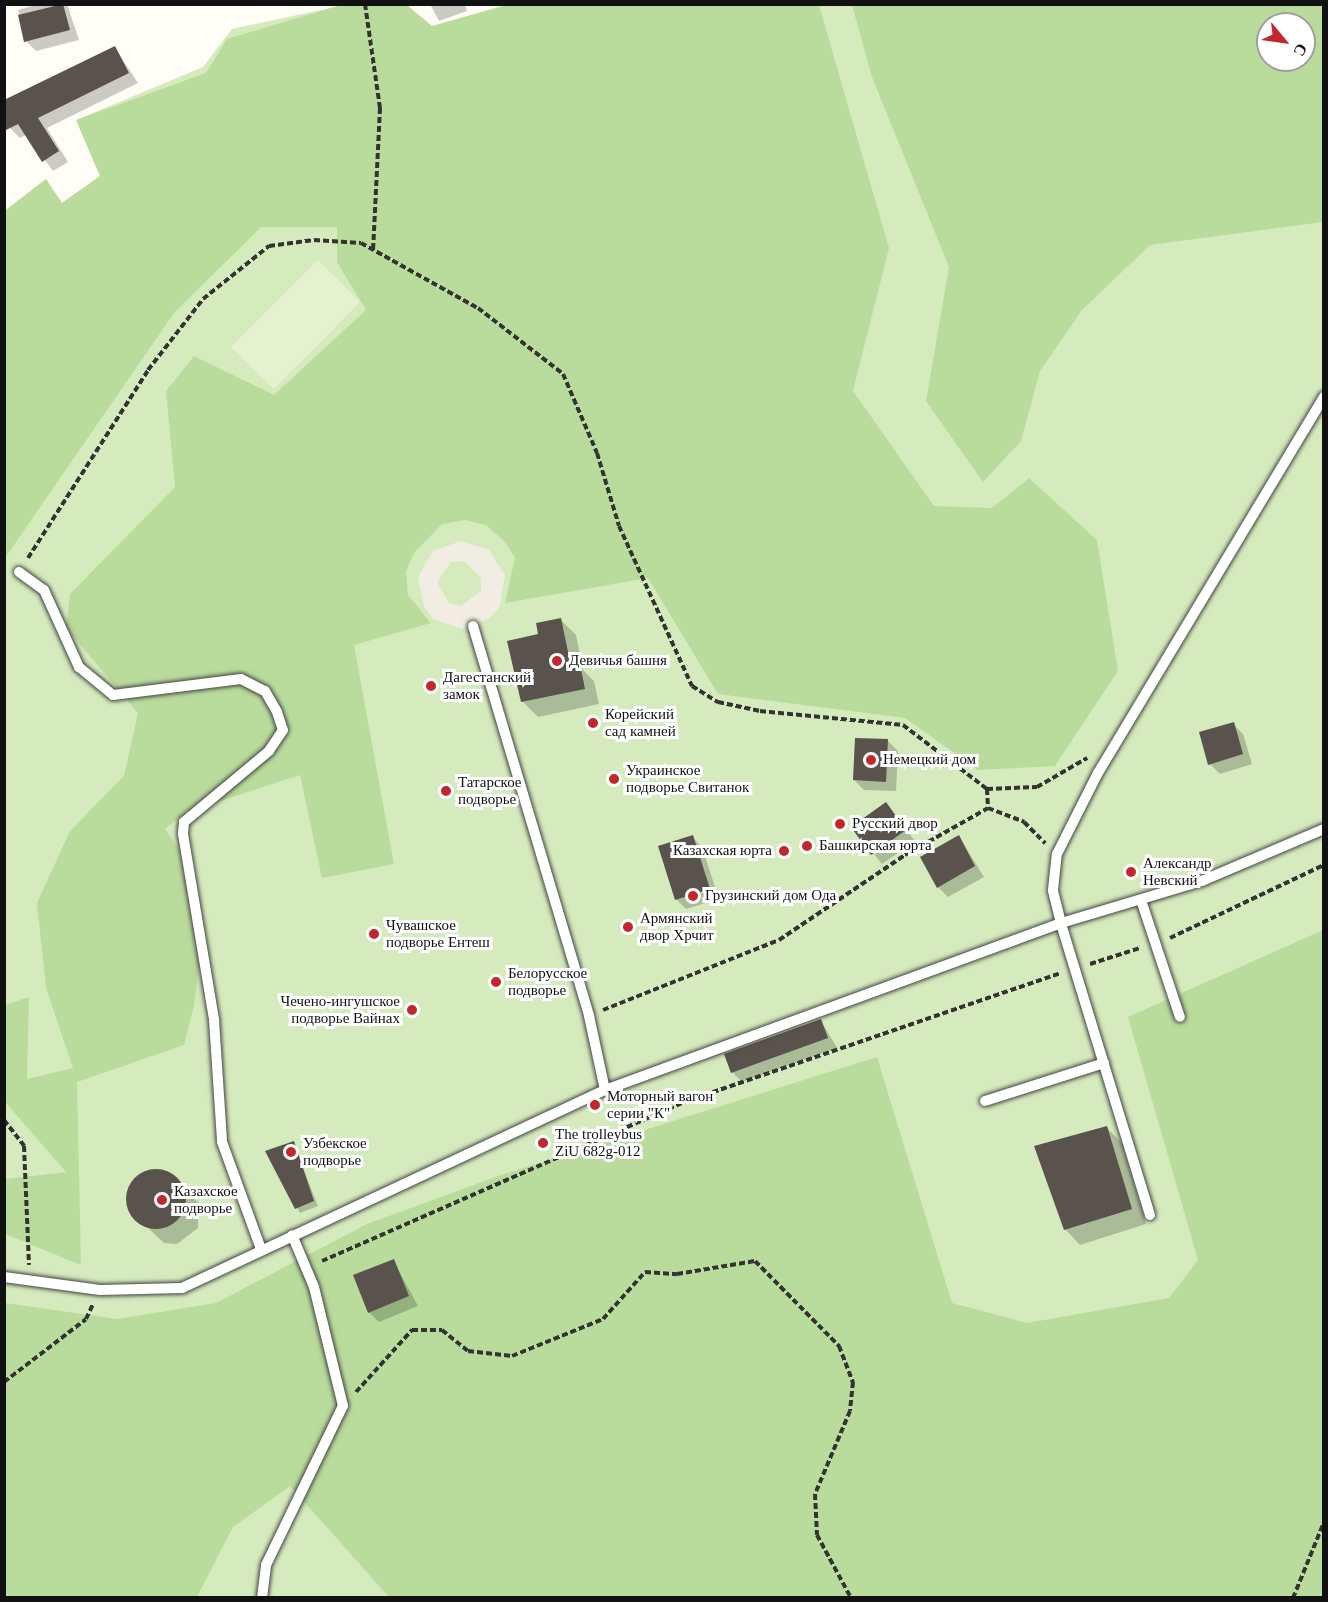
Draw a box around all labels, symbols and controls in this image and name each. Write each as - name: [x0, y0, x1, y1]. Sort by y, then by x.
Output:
- north arrow: [1256, 12, 1316, 72]
- text: С: [1290, 41, 1311, 59]
- place label: Девичья башня: [569, 652, 667, 670]
- marker: Девичья башня: [550, 654, 564, 668]
- place label: Дагестанский замок: [443, 668, 531, 703]
- marker: Дагестанский замок: [424, 679, 438, 693]
- place label: Корейский сад камней: [605, 705, 676, 740]
- marker: Корейский сад камней: [586, 716, 600, 730]
- place label: Немецкий дом: [883, 751, 976, 769]
- marker: Немецкий дом: [864, 753, 878, 767]
- place label: Украинское подворье Свитанок: [626, 761, 749, 796]
- marker: Украинское подворье Свитанок: [607, 772, 621, 786]
- place label: Татарское подворье: [458, 773, 521, 808]
- marker: Татарское подворье: [439, 784, 453, 798]
- place label: Русский двор: [852, 815, 938, 833]
- marker: Русский двор: [833, 817, 847, 831]
- place label: Башкирская юрта: [819, 837, 932, 855]
- marker: Башкирская юрта: [800, 839, 814, 853]
- place label: Казахская юрта: [673, 842, 772, 860]
- marker: Казахская юрта: [777, 844, 791, 858]
- place label: Александр Невский: [1143, 854, 1212, 889]
- marker: Александр Невский: [1124, 865, 1138, 879]
- place label: Грузинский дом Ода: [705, 887, 836, 905]
- marker: Грузинский дом Ода: [686, 889, 700, 903]
- place label: Армянский двор Хрчит: [640, 909, 713, 944]
- place label: Чувашское подворье Ентеш: [386, 916, 490, 951]
- marker: Армянский двор Хрчит: [621, 920, 635, 934]
- marker: Чувашское подворье Ентеш: [367, 927, 381, 941]
- place label: Белорусское подворье: [508, 964, 587, 999]
- marker: Белорусское подворье: [489, 975, 503, 989]
- place label: Чечено-ингушское подворье Вайнах: [280, 992, 400, 1027]
- marker: Чечено-ингушское подворье Вайнах: [405, 1003, 419, 1017]
- place label: Моторный вагон серии "К": [607, 1087, 713, 1122]
- marker: Моторный вагон серии "К": [588, 1098, 602, 1112]
- place label: The trolleybus ZiU 682g-012: [555, 1125, 642, 1160]
- place label: Узбекское подворье: [303, 1134, 367, 1169]
- marker: The trolleybus ZiU 682g-012: [536, 1136, 550, 1150]
- marker: Узбекское подворье: [284, 1145, 298, 1159]
- place label: Казахское подворье: [174, 1182, 238, 1217]
- marker: Казахское подворье: [155, 1193, 169, 1207]

